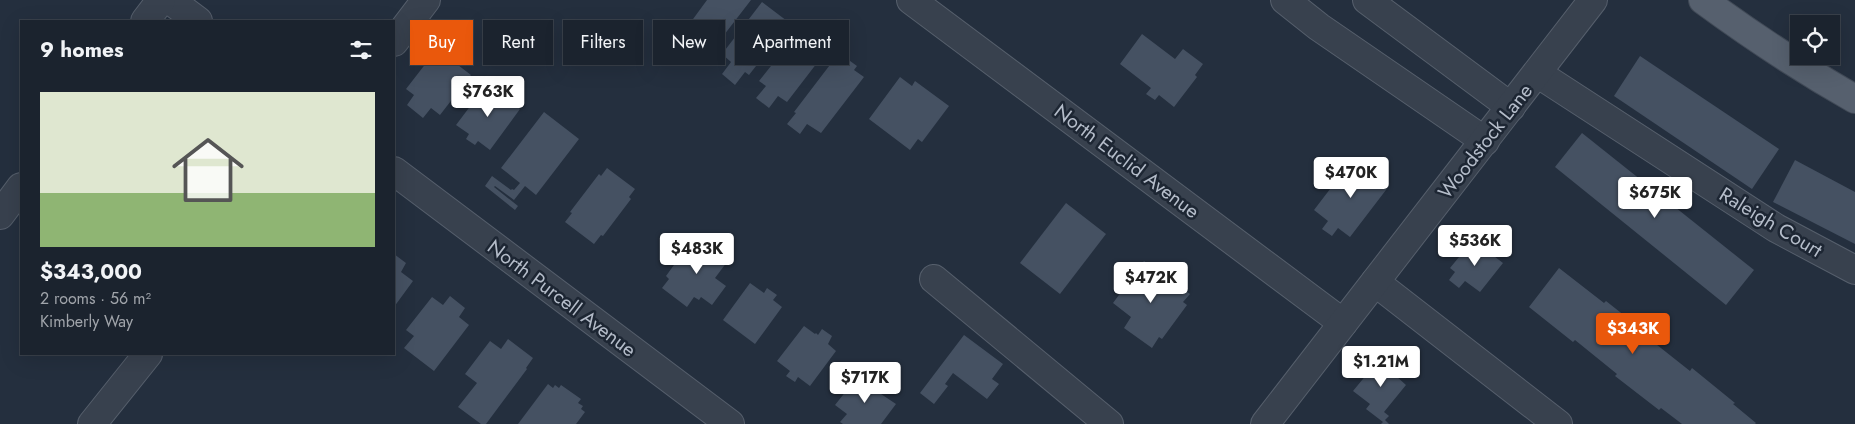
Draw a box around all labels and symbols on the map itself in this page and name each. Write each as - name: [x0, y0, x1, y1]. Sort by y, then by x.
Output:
- pin: $763K: [453, 76, 523, 118]
- street label: Woodstock Lane: [1431, 78, 1540, 205]
- street label: North Euclid Avenue: [1048, 97, 1205, 226]
- pin: $470K: [1316, 156, 1386, 199]
- pin: $675K: [1620, 176, 1690, 219]
- street label: Raleigh Court: [1714, 180, 1828, 265]
- pin: $536K: [1440, 224, 1510, 267]
- pin: $483K: [662, 232, 732, 275]
- street label: North Purcell Avenue: [481, 233, 642, 364]
- pin: $472K: [1116, 262, 1186, 304]
- pin: $343K: [1598, 312, 1668, 355]
- pin: $1.21M: [1340, 346, 1422, 388]
- pin: $717K: [830, 362, 900, 404]

